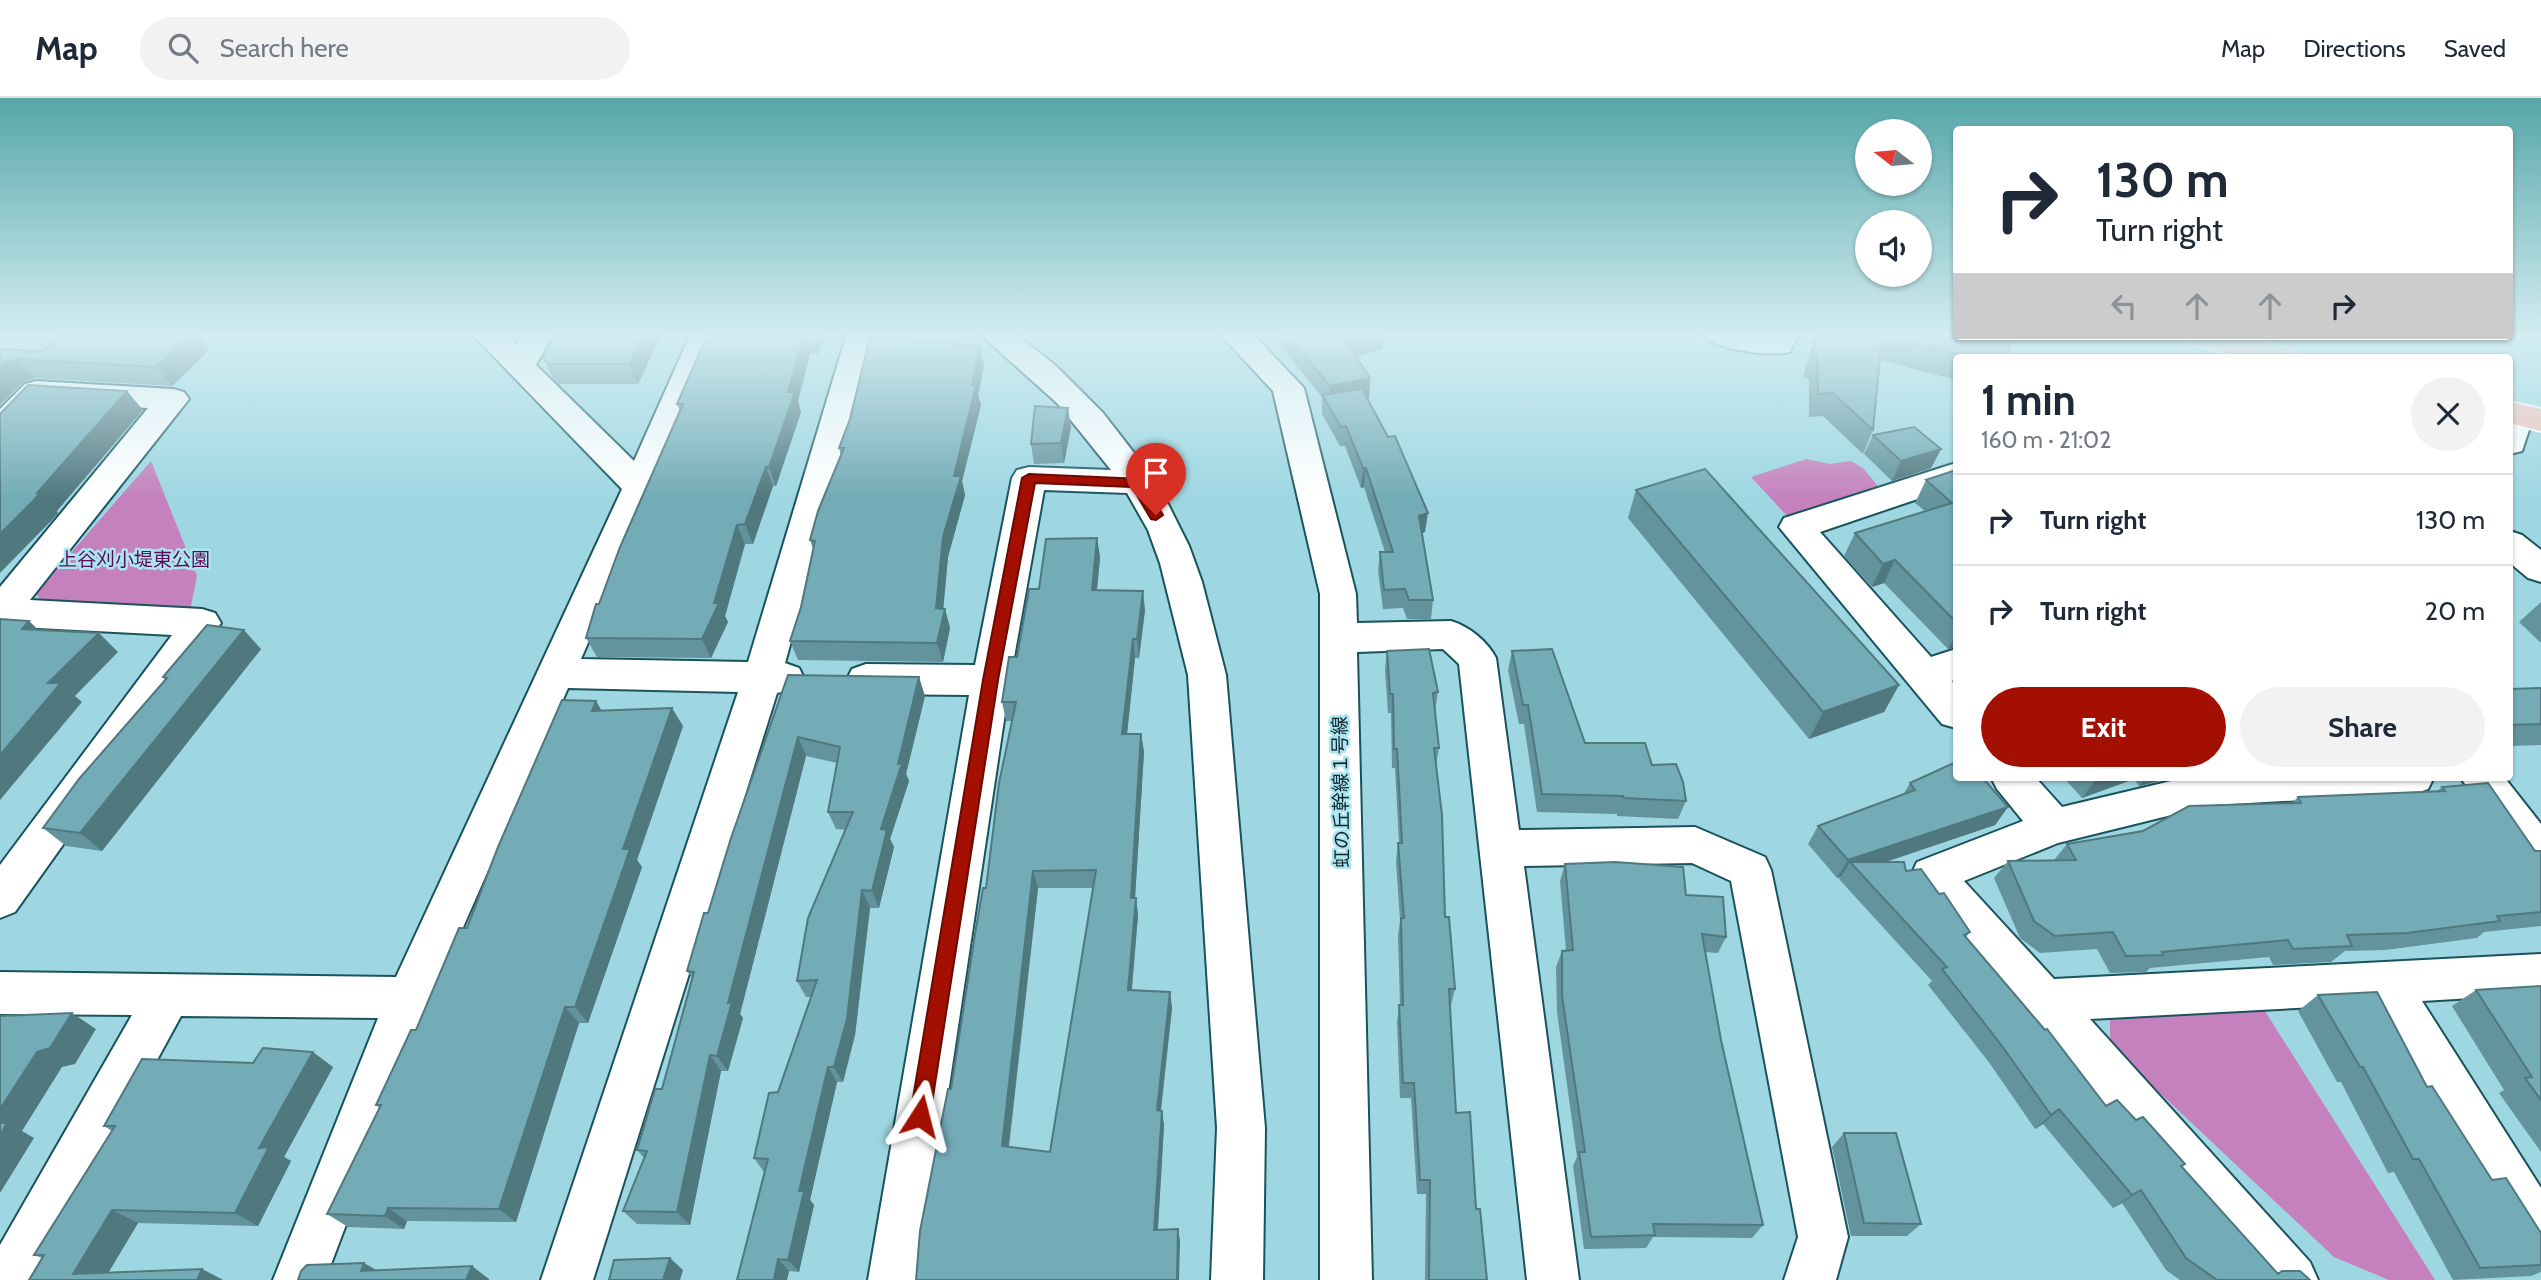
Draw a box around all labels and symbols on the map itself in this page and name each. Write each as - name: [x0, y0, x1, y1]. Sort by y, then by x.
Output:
- north arrow: [1855, 119, 1932, 196]
- pin: [1126, 443, 1186, 515]
- park label: 上谷刈小堤東公園: [58, 548, 210, 571]
- street label: 虹の丘幹線１号線: [1328, 716, 1354, 868]
- position arrow: [883, 1079, 957, 1153]

